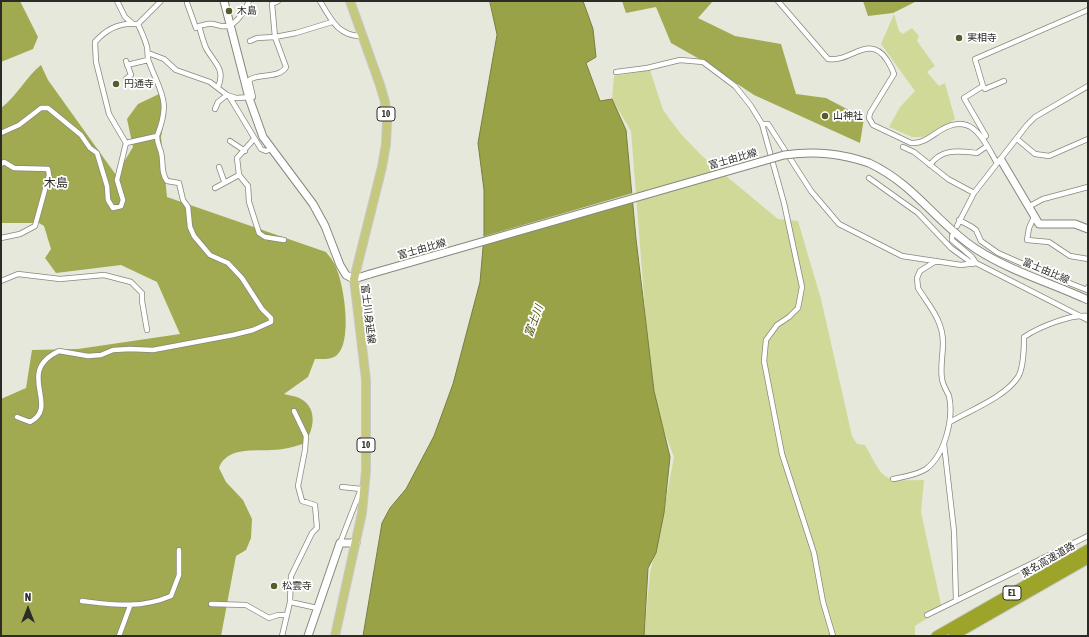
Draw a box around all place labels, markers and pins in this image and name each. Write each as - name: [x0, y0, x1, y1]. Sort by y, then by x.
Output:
- place label: 木島: [237, 5, 257, 17]
- marker: 木島: [224, 6, 234, 16]
- place label: 実相寺: [967, 32, 997, 44]
- marker: 実相寺: [954, 33, 964, 43]
- place label: 円通寺: [124, 78, 154, 90]
- marker: 円通寺: [111, 79, 121, 89]
- place label: 山神社: [833, 110, 863, 122]
- marker: 山神社: [820, 111, 830, 121]
- place label: 松雲寺: [282, 580, 312, 592]
- marker: 松雲寺: [269, 581, 279, 591]

